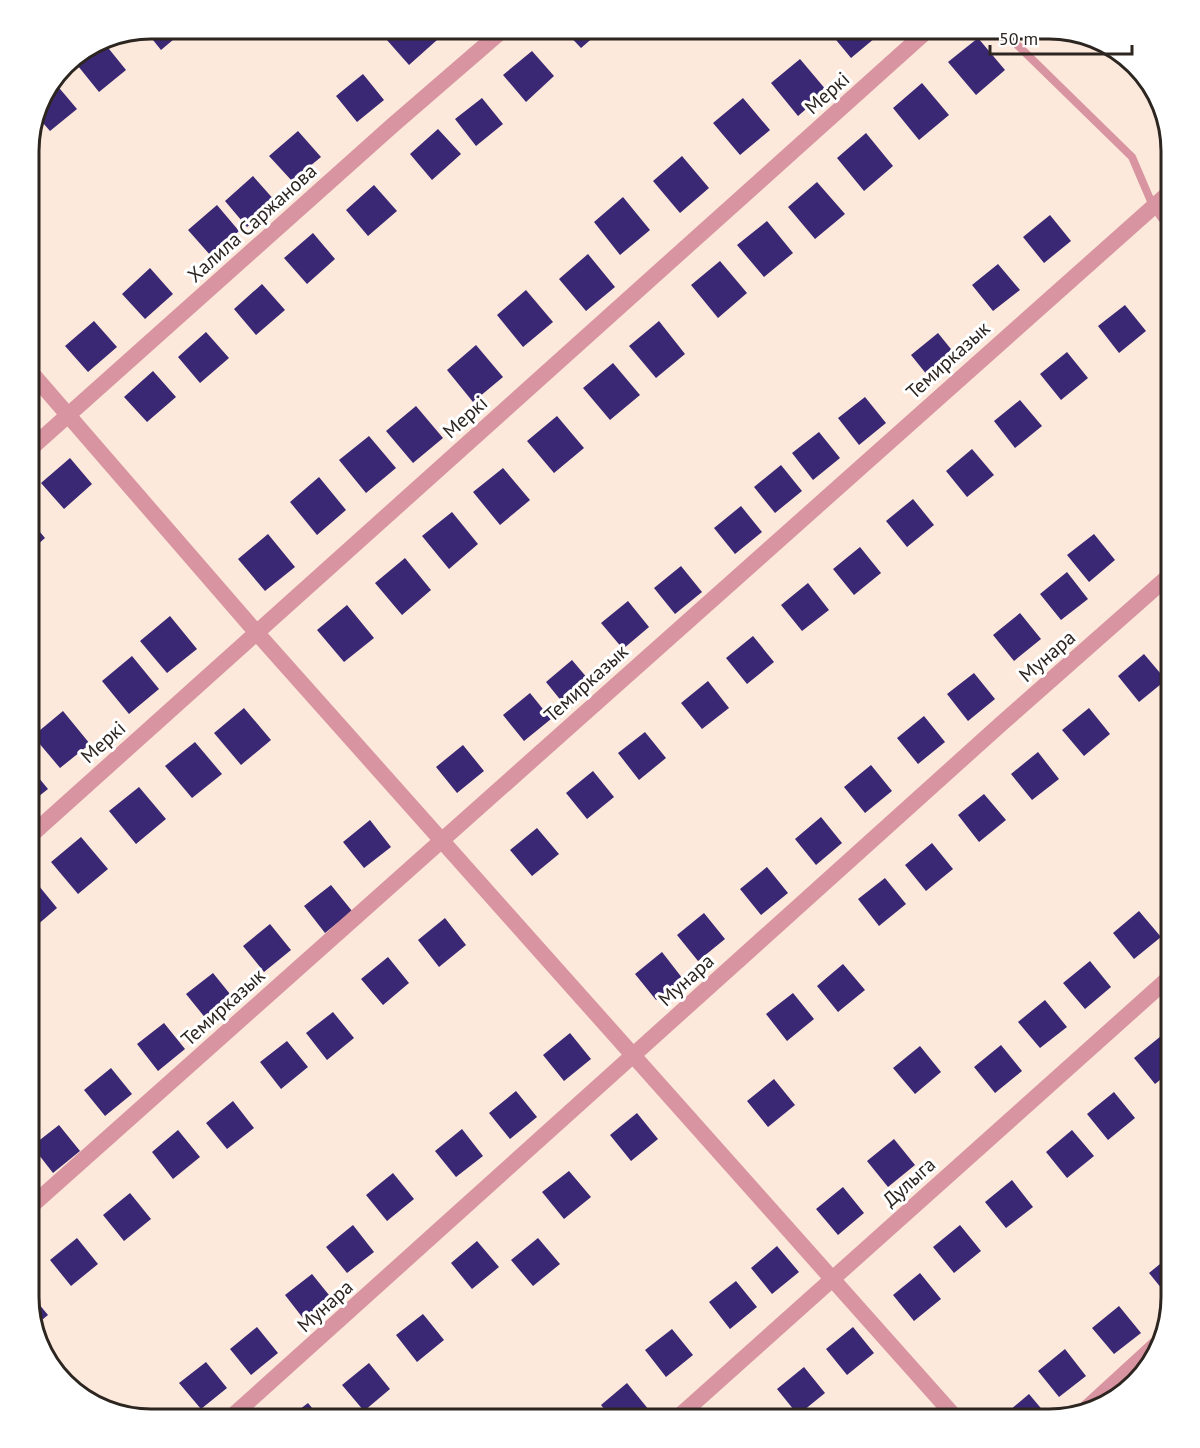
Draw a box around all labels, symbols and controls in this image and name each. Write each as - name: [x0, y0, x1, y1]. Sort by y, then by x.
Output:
- scale bar: [990, 18, 1132, 56]
- text: 50 m: [999, 27, 1038, 50]
- street label: Меркі: [799, 66, 855, 120]
- street label: Халила Саржанова: [182, 158, 322, 288]
- street label: Темирказык: [901, 315, 996, 405]
- street label: Меркі: [437, 390, 493, 444]
- street label: Мунара: [1013, 624, 1081, 688]
- street label: Темирказык: [539, 638, 634, 728]
- street label: Меркі: [75, 715, 131, 769]
- street label: Мунара: [653, 948, 719, 1012]
- street label: Темирказык: [176, 962, 271, 1052]
- street label: Дулыга: [877, 1151, 941, 1213]
- street label: Мунара: [292, 1274, 358, 1338]

